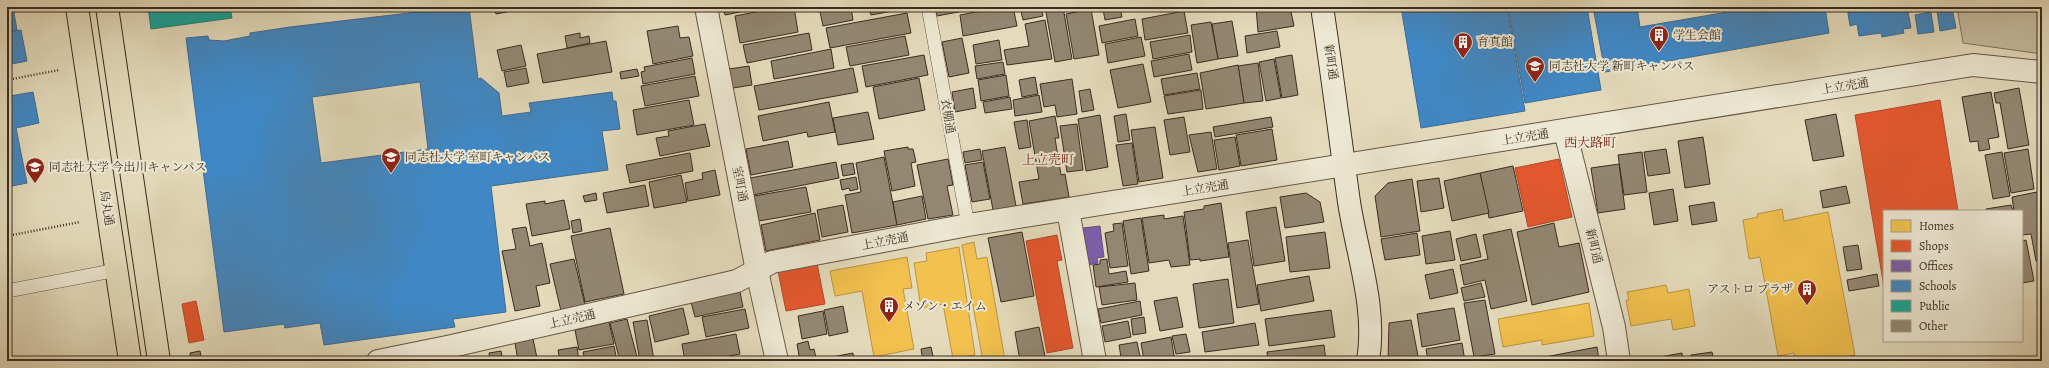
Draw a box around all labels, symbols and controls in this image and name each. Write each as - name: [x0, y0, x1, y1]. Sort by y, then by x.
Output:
- building icon: 学生会館: [1648, 24, 1670, 52]
- place label: 学生会館: [1673, 27, 1721, 43]
- building icon: 育真館: [1452, 31, 1474, 59]
- place label: 育真館: [1477, 34, 1513, 50]
- street label: 新町通: [1320, 43, 1342, 81]
- school or university icon: 同志社大学 新町キャンパス: [1524, 55, 1546, 83]
- place label: 同志社大学 新町キャンパス: [1549, 58, 1695, 74]
- street label: 上立売通: [1820, 74, 1870, 98]
- street label: 衣棚通: [937, 97, 959, 135]
- street label: 上立売通: [1500, 125, 1550, 149]
- district label: 西大路町: [1564, 134, 1616, 151]
- school or university icon: 同志社大学 室町キャンパス: [380, 146, 402, 174]
- place label: 同志社大学 室町キャンパス: [405, 149, 551, 165]
- district label: 上立売町: [1022, 151, 1074, 168]
- school or university icon: 同志社大学 今出川キャンパス: [24, 156, 46, 184]
- place label: 同志社大学 今出川キャンパス: [49, 159, 207, 175]
- street label: 室町通: [729, 165, 751, 203]
- street label: 上立売通: [1180, 176, 1230, 200]
- street label: 烏丸通: [96, 189, 118, 227]
- legend: [1883, 210, 2023, 342]
- text: Homes: [1919, 218, 1954, 234]
- street label: 新町通: [1582, 227, 1606, 265]
- street label: 上立売通: [860, 229, 910, 253]
- text: Shops: [1919, 238, 1949, 254]
- text: Offices: [1919, 258, 1953, 274]
- building icon: アストロ プラザ: [1796, 278, 1818, 306]
- text: Schools: [1919, 278, 1956, 294]
- place label: アストロ プラザ: [1707, 281, 1793, 297]
- building icon: メゾン・エイム: [878, 295, 900, 323]
- place label: メゾン・エイム: [903, 298, 987, 314]
- text: Public: [1919, 298, 1950, 314]
- street label: 上立売通: [547, 306, 597, 332]
- text: Other: [1919, 318, 1948, 334]

